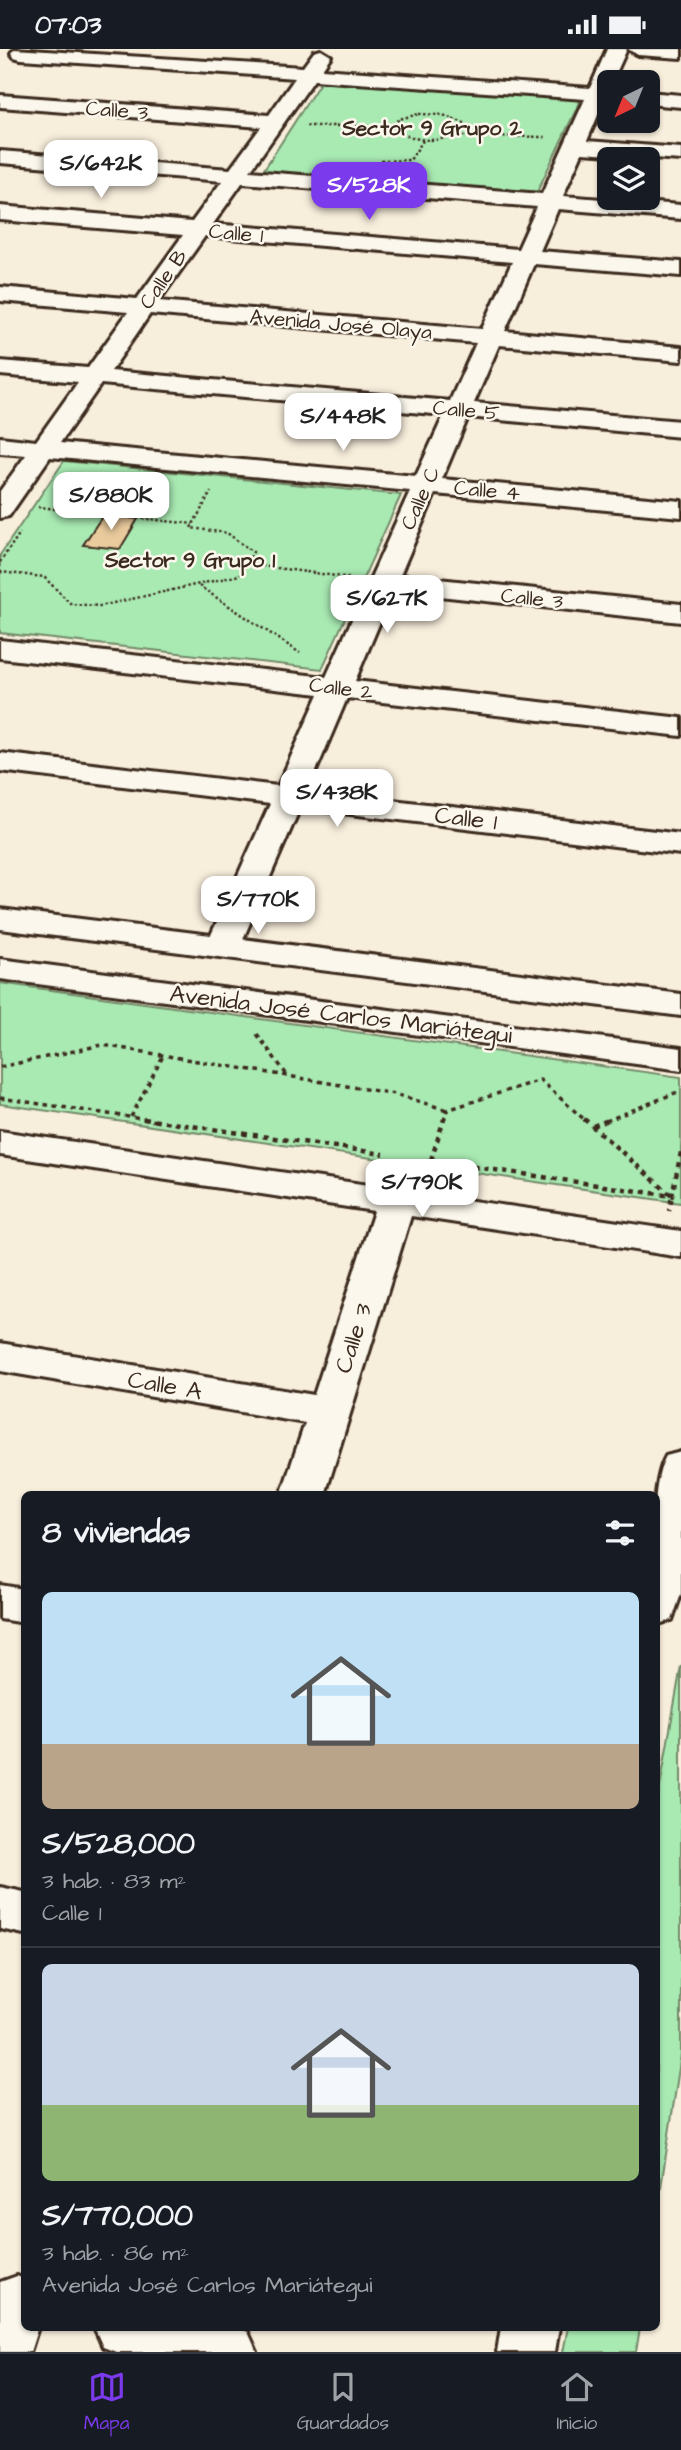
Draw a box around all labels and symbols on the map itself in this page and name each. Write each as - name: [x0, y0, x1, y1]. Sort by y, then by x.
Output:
- north arrow: [597, 70, 660, 133]
- street label: Calle 3: [85, 94, 150, 127]
- district label: Sector 9 Grupo 2: [341, 114, 523, 144]
- pin: S/642K: [44, 141, 158, 200]
- pin: S/528K: [312, 163, 426, 222]
- street label: Calle 1: [207, 217, 265, 250]
- street label: Calle B: [132, 244, 194, 315]
- street label: Avenida José Olaya: [248, 302, 434, 349]
- pin: S/448K: [286, 393, 400, 453]
- street label: Calle 5: [431, 393, 501, 428]
- street label: Calle C: [394, 462, 447, 535]
- pin: S/880K: [54, 473, 168, 532]
- street label: Calle 4: [453, 473, 521, 508]
- district label: Sector 9 Grupo 1: [104, 546, 275, 576]
- pin: S/627K: [330, 575, 444, 635]
- street label: Calle 3: [499, 581, 565, 616]
- street label: Calle 2: [307, 670, 374, 707]
- pin: S/438K: [280, 769, 394, 829]
- street label: Calle 1: [433, 798, 499, 840]
- pin: S/770K: [201, 877, 315, 936]
- street label: Avenida José Carlos Mariátegui: [168, 977, 514, 1054]
- pin: S/790K: [365, 1159, 479, 1219]
- street label: Calle 3: [327, 1299, 381, 1378]
- street label: Calle A: [125, 1363, 205, 1409]

